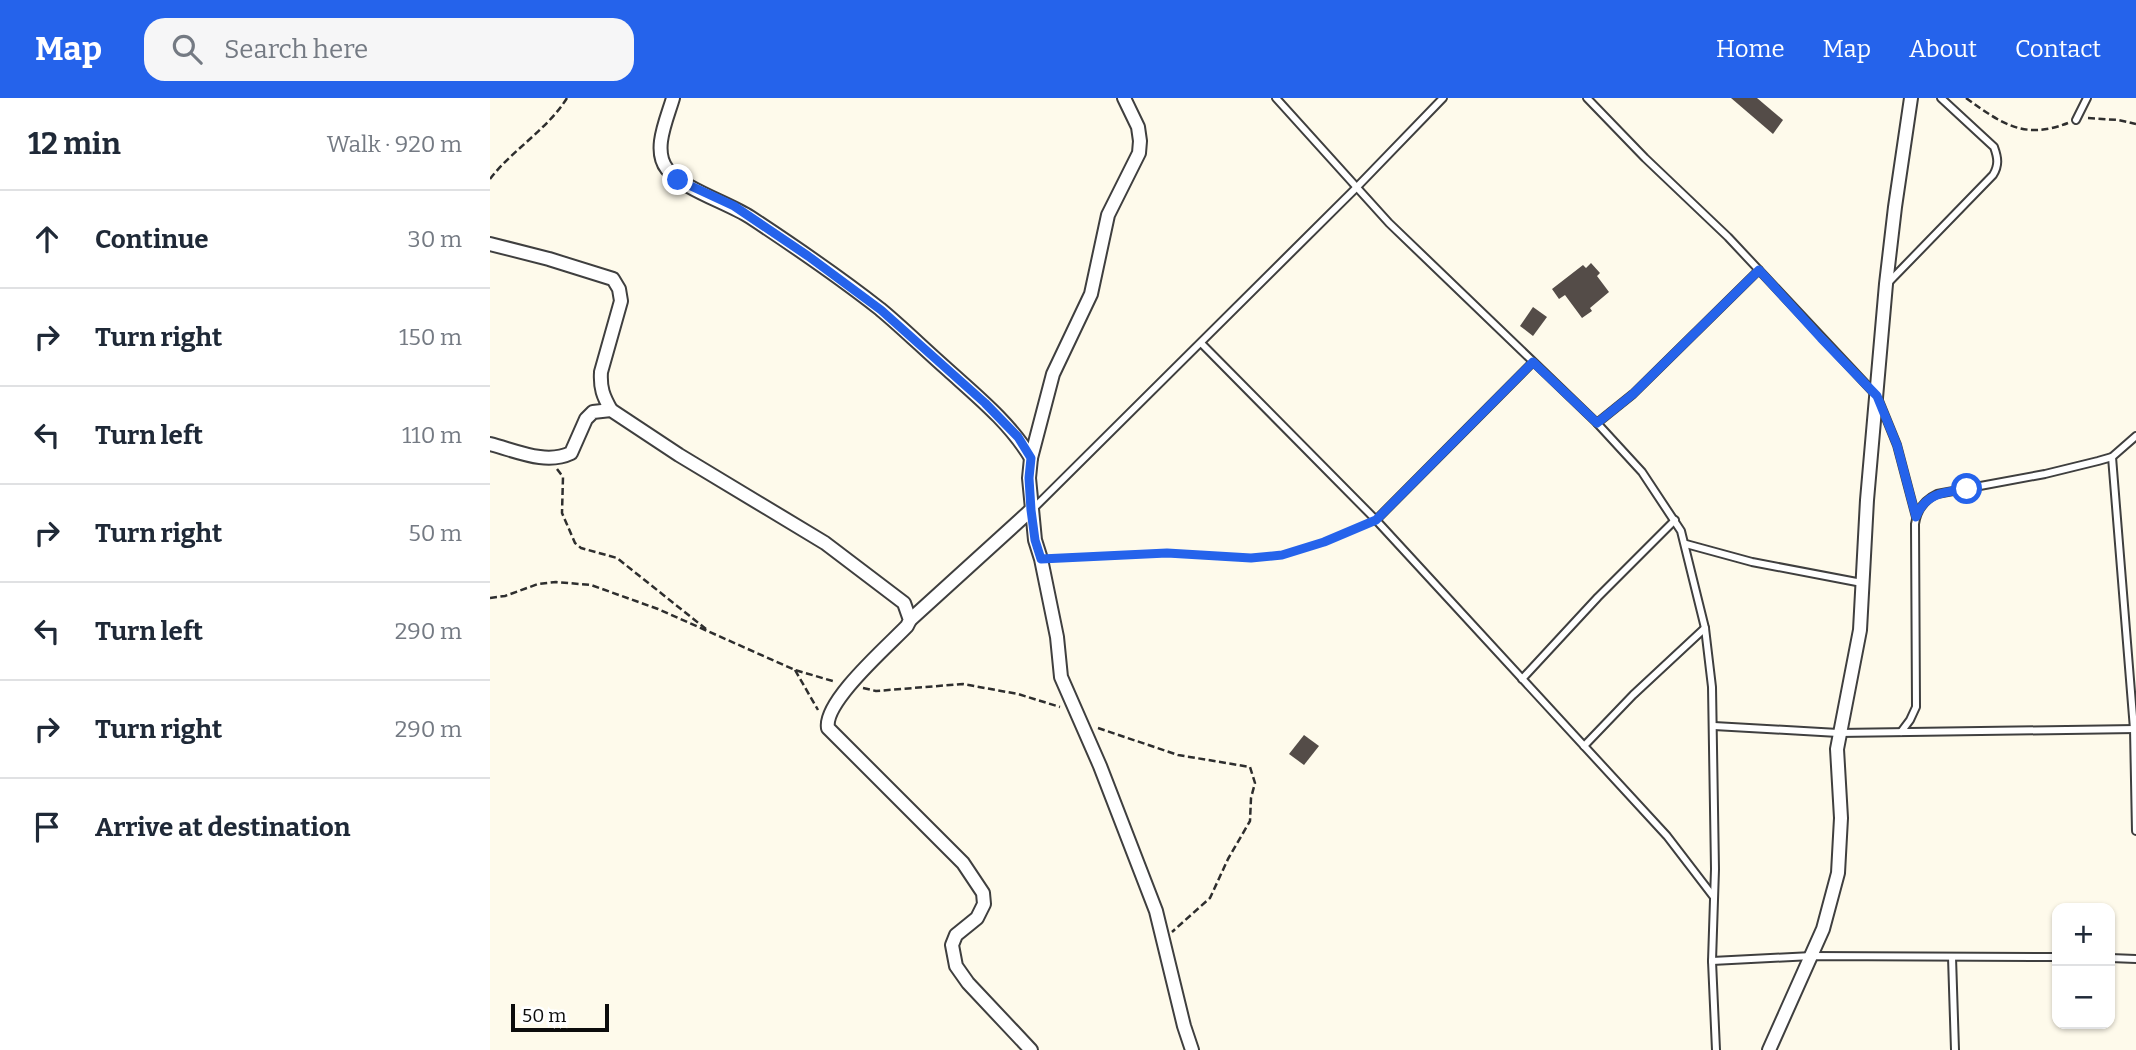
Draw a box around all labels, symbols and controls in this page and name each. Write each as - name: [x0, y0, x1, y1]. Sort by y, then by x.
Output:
- search box: [144, 18, 634, 81]
- text: Map: [35, 29, 102, 69]
- icon: search: [168, 30, 206, 68]
- text: Search here: [224, 34, 368, 65]
- text: Home: [1716, 35, 1785, 63]
- text: Map: [1823, 35, 1871, 63]
- text: About: [1909, 35, 1977, 63]
- text: Contact: [2015, 35, 2101, 63]
- text: 12 min: [28, 126, 121, 162]
- text: Walk · 920 m: [327, 130, 462, 158]
- route end: [662, 164, 693, 195]
- icon: ahead: [28, 220, 66, 258]
- text: Continue: [95, 224, 209, 255]
- text: 30 m: [408, 225, 462, 253]
- icon: right: [28, 318, 66, 356]
- text: Turn right: [95, 322, 222, 353]
- text: 150 m: [399, 323, 462, 351]
- icon: left: [28, 416, 66, 454]
- text: Turn left: [95, 420, 203, 451]
- text: 110 m: [402, 421, 462, 449]
- route start: [1951, 473, 1982, 504]
- icon: right: [28, 514, 66, 552]
- text: Turn right: [95, 518, 222, 549]
- text: 50 m: [408, 519, 462, 547]
- icon: left: [28, 612, 66, 650]
- text: Turn left: [95, 616, 203, 647]
- text: 290 m: [395, 617, 462, 645]
- icon: right: [28, 710, 66, 748]
- text: Turn right: [95, 714, 222, 745]
- text: 290 m: [395, 715, 462, 743]
- icon: arrive: [28, 808, 66, 846]
- text: Arrive at destination: [95, 812, 350, 843]
- map controls: [2052, 903, 2115, 1029]
- button: +: [2052, 903, 2115, 966]
- button: −: [2052, 966, 2115, 1029]
- scale bar: [511, 1001, 609, 1033]
- text: 50 m: [522, 1004, 566, 1027]

